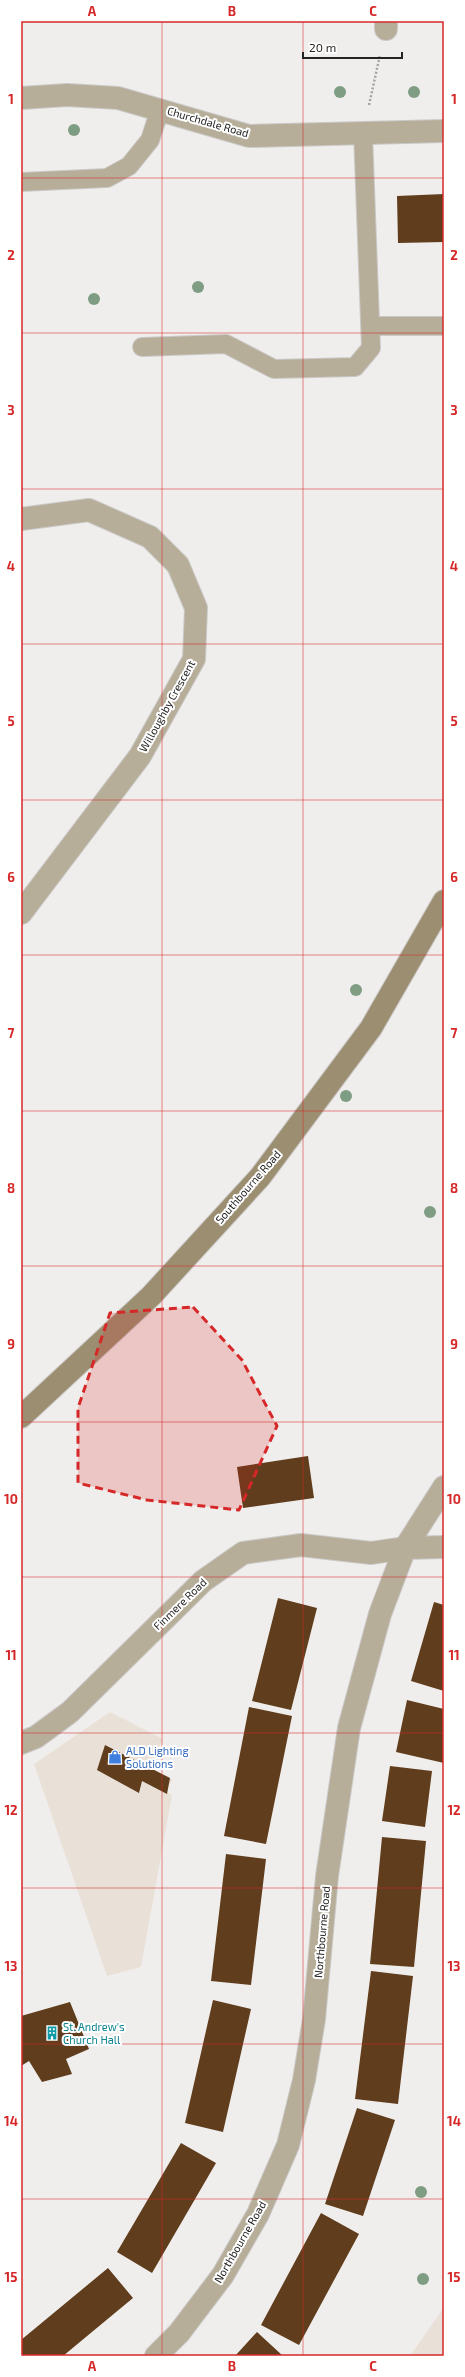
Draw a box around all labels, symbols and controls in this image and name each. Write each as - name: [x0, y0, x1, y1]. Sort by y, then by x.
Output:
- text: A: [88, 3, 97, 19]
- text: B: [228, 3, 236, 19]
- text: C: [369, 3, 377, 19]
- scale bar: [303, 34, 402, 60]
- text: 20 m: [309, 40, 336, 54]
- text: 1: [8, 91, 14, 107]
- text: 1: [451, 91, 457, 107]
- street label: Churchdale Road: [166, 104, 250, 139]
- text: 2: [7, 247, 15, 263]
- text: 2: [450, 247, 458, 263]
- text: 3: [7, 402, 15, 418]
- text: 3: [450, 402, 458, 418]
- text: 4: [7, 558, 15, 574]
- text: 4: [450, 558, 458, 574]
- street label: Willoughby Crescent: [136, 658, 197, 754]
- text: 5: [7, 713, 15, 729]
- text: 5: [450, 713, 458, 729]
- text: 6: [7, 869, 15, 885]
- text: 6: [450, 869, 458, 885]
- text: 7: [8, 1025, 15, 1041]
- text: 7: [451, 1025, 458, 1041]
- street label: Southbourne Road: [212, 1147, 283, 1226]
- text: 8: [7, 1180, 15, 1196]
- text: 8: [450, 1180, 458, 1196]
- text: 9: [7, 1336, 15, 1352]
- text: 9: [450, 1336, 458, 1352]
- text: 10: [4, 1491, 18, 1507]
- text: 10: [447, 1491, 461, 1507]
- street label: Finmere Road: [150, 1575, 209, 1632]
- text: 11: [5, 1647, 17, 1663]
- text: 11: [448, 1647, 460, 1663]
- place label: ALD Lighting Solutions: [126, 1744, 189, 1770]
- shop icon: ALD Lighting Solutions: [107, 1749, 123, 1765]
- text: 12: [4, 1802, 18, 1818]
- text: 12: [447, 1802, 461, 1818]
- street label: Northbourne Road: [311, 1885, 332, 1978]
- text: 13: [5, 1958, 18, 1974]
- text: 13: [448, 1958, 461, 1974]
- place label: St. Andrew's Church Hall: [63, 2020, 125, 2046]
- building icon: St. Andrew's Church Hall: [44, 2025, 60, 2041]
- text: 14: [4, 2113, 18, 2129]
- text: 14: [447, 2113, 461, 2129]
- street label: Northbourne Road: [211, 2199, 268, 2285]
- text: 15: [5, 2269, 17, 2285]
- text: 15: [448, 2269, 460, 2285]
- text: A: [88, 2358, 97, 2374]
- text: B: [228, 2358, 236, 2374]
- text: C: [369, 2358, 377, 2374]

